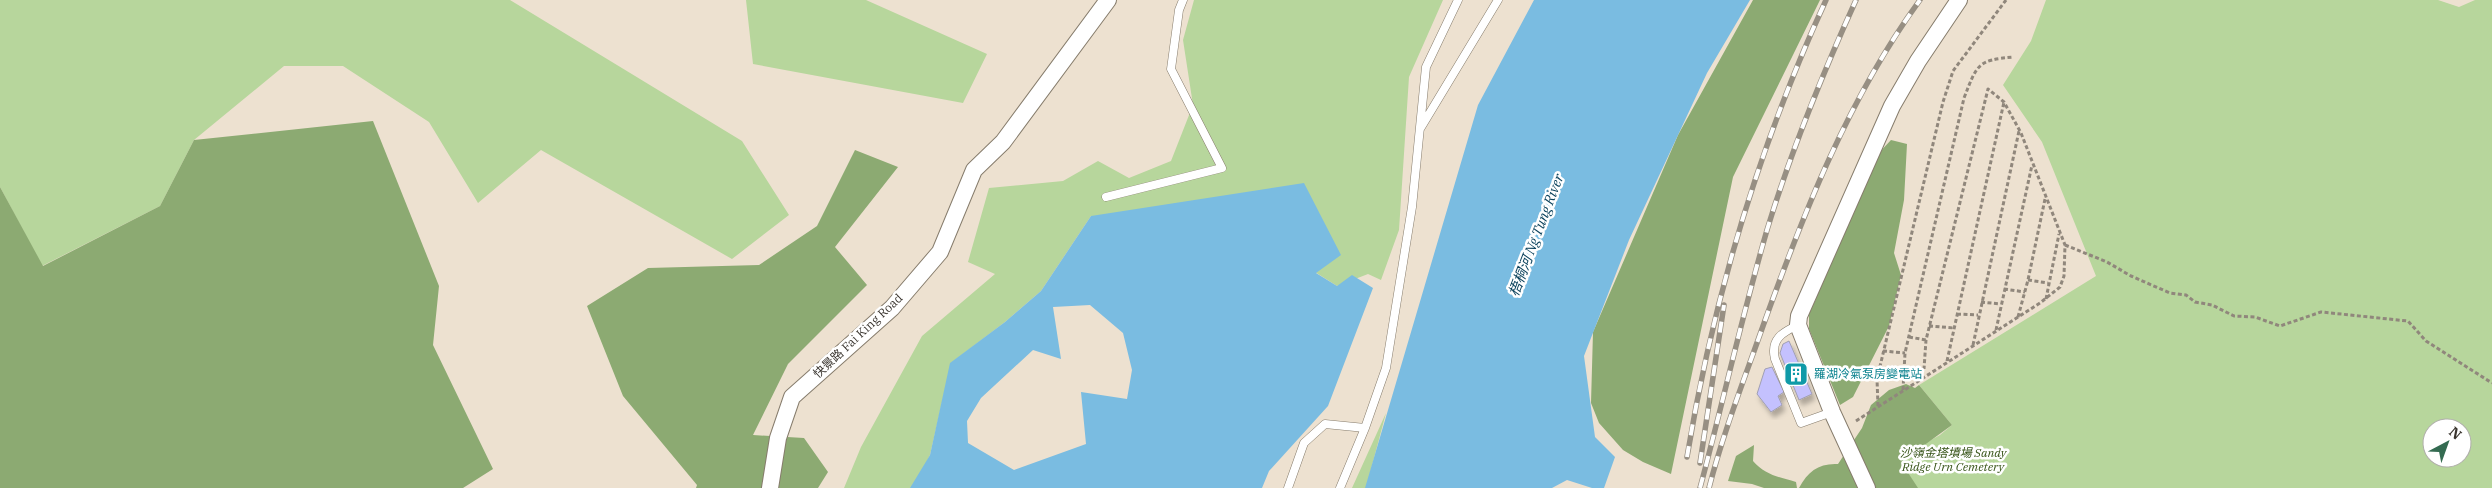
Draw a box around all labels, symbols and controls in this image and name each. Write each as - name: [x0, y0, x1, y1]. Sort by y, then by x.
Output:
- water label: 梧桐河 Ng Tung River: [1504, 170, 1568, 299]
- street label: 快景路 Fai King Road: [810, 290, 905, 381]
- building icon: 羅湖冷氣泵房變電站: [1783, 361, 1809, 387]
- place label: 羅湖冷氣泵房變電站: [1814, 366, 1922, 381]
- north arrow: [2422, 418, 2472, 468]
- text: N: [2445, 423, 2466, 444]
- park label: 沙嶺金塔墳場 Sandy Ridge Urn Cemetery: [1900, 445, 2008, 474]

